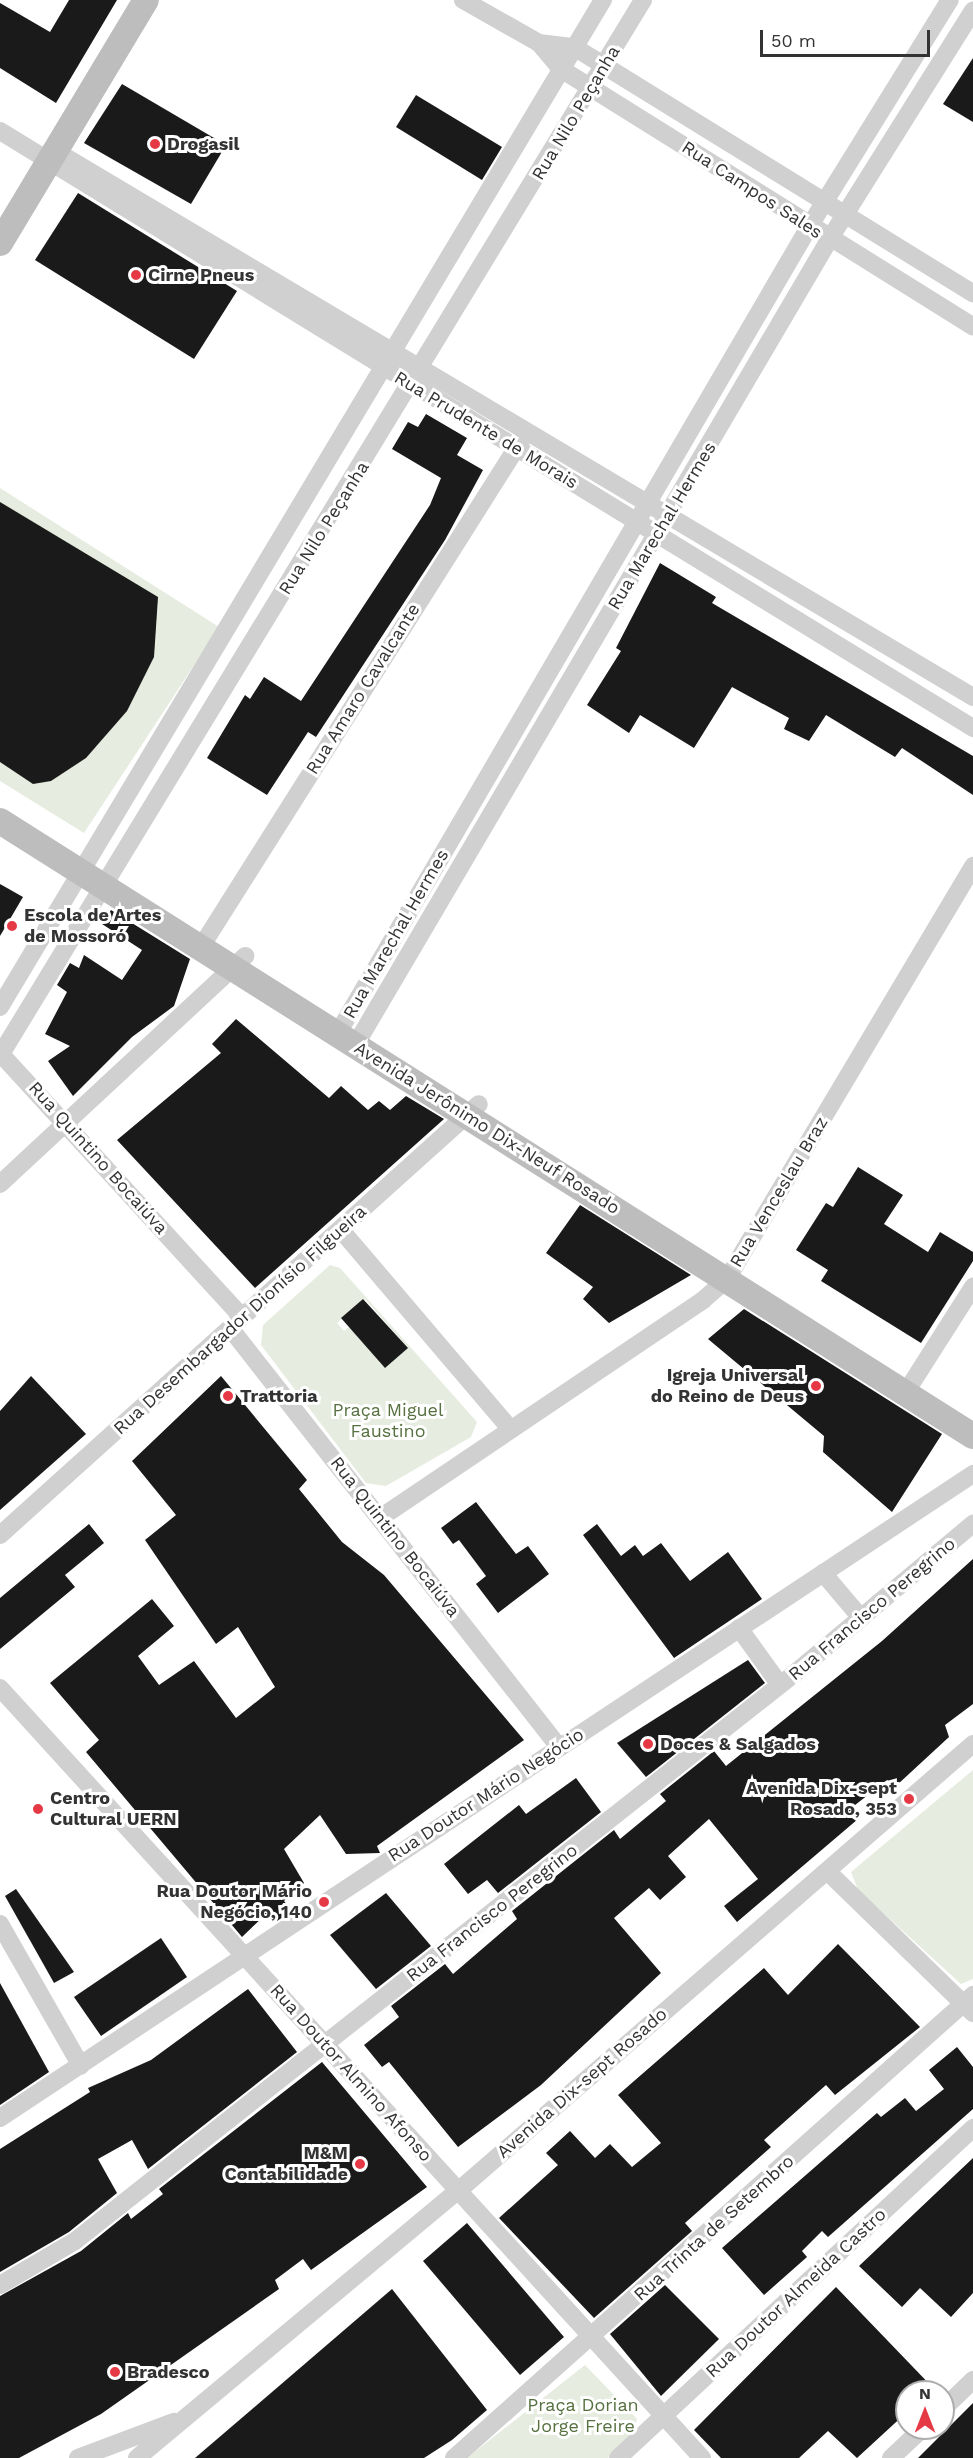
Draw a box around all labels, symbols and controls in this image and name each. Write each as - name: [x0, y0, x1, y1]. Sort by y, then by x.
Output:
- scale bar: [763, 18, 932, 56]
- text: 50 m: [771, 30, 816, 51]
- street label: Rua Nilo Peçanha: [527, 42, 625, 184]
- place label: Drogasil: [167, 133, 239, 155]
- street label: Rua Campos Sales: [678, 136, 826, 244]
- marker: Drogasil: [148, 137, 162, 151]
- place label: Cirne Pneus: [148, 264, 254, 286]
- marker: Cirne Pneus: [129, 268, 143, 282]
- street label: Rua Prudente de Morais: [390, 366, 582, 494]
- street label: Rua Marechal Hermes: [603, 438, 721, 614]
- street label: Rua Nilo Peçanha: [274, 457, 374, 599]
- street label: Rua Amaro Cavalcante: [301, 599, 425, 779]
- street label: Rua Marechal Hermes: [338, 845, 454, 1023]
- place label: Escola de Artes de Mossoró: [24, 905, 162, 948]
- marker: Escola de Artes de Mossoró: [5, 919, 19, 933]
- street label: Avenida Jerônimo Dix-Neuf Rosado: [350, 1037, 624, 1219]
- street label: Rua Quintino Bocaiúva: [24, 1077, 172, 1239]
- street label: Rua Venceslau Braz: [725, 1112, 833, 1272]
- street label: Rua Desembargador Dionísio Filgueira: [109, 1200, 371, 1440]
- place label: Igreja Universal do Reino de Deus: [651, 1365, 804, 1408]
- marker: Igreja Universal do Reino de Deus: [809, 1379, 823, 1393]
- place label: Trattoria: [240, 1385, 318, 1407]
- marker: Trattoria: [221, 1389, 235, 1403]
- park label: Praça Miguel Faustino: [332, 1400, 444, 1442]
- street label: Rua Quintino Bocaiúva: [326, 1452, 464, 1622]
- street label: Rua Francisco Peregrino: [784, 1533, 960, 1685]
- street label: Rua Doutor Mário Negócio: [384, 1723, 588, 1867]
- place label: Doces & Salgados: [660, 1733, 816, 1755]
- marker: Doces & Salgados: [641, 1737, 655, 1751]
- place label: Avenida Dix-sept Rosado, 353: [746, 1778, 897, 1820]
- place label: Centro Cultural UERN: [50, 1788, 177, 1830]
- marker: Avenida Dix-sept Rosado, 353: [902, 1792, 916, 1806]
- marker: Centro Cultural UERN: [31, 1802, 45, 1816]
- street label: Rua Francisco Peregrino: [402, 1839, 582, 1987]
- place label: Rua Doutor Mário Negócio, 140: [156, 1881, 312, 1924]
- marker: Rua Doutor Mário Negócio, 140: [317, 1895, 331, 1909]
- street label: Rua Doutor Almino Afonso: [265, 1979, 437, 2167]
- street label: Avenida Dix-sept Rosado: [492, 2003, 672, 2163]
- place label: M&M Contabilidade: [224, 2143, 348, 2186]
- street label: Rua Trinta de Setembro: [629, 2150, 799, 2306]
- marker: M&M Contabilidade: [353, 2157, 367, 2171]
- street label: Rua Doutor Almeida Castro: [701, 2203, 891, 2383]
- place label: Bradesco: [127, 2361, 210, 2383]
- marker: Bradesco: [108, 2365, 122, 2379]
- north arrow: [895, 2380, 955, 2440]
- text: N: [919, 2384, 931, 2403]
- park label: Praça Dorian Jorge Freire: [527, 2395, 639, 2438]

